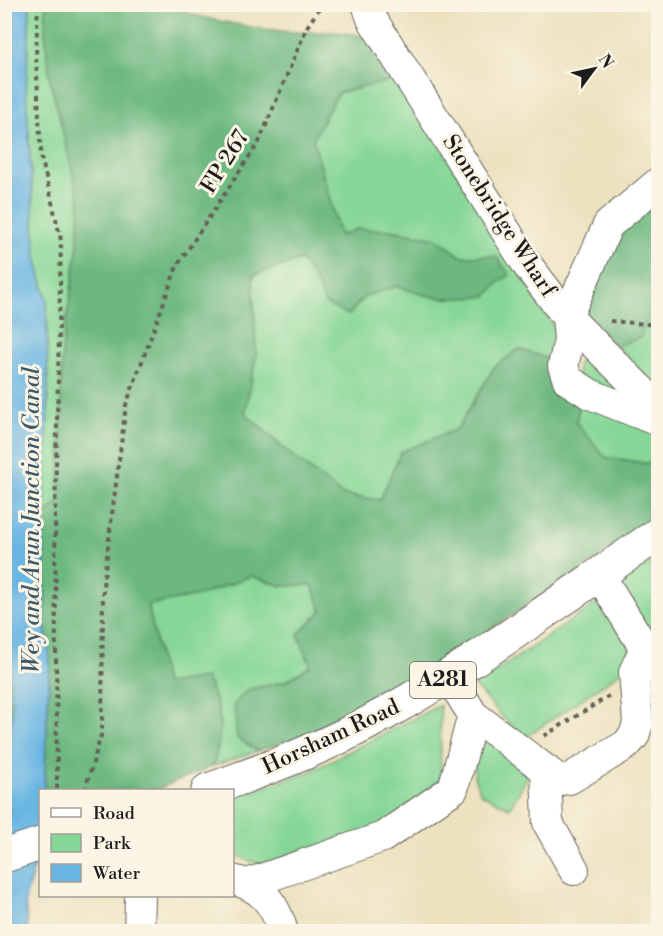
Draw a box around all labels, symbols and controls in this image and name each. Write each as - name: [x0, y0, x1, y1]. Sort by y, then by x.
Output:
- north arrow: [564, 39, 624, 99]
- text: N: [594, 51, 618, 72]
- street label: FP 267: [195, 125, 255, 199]
- street label: Stonebridge Wharf: [436, 130, 562, 303]
- water label: Wey and Arun Junction Canal: [17, 366, 47, 673]
- road number: A281: [410, 662, 476, 698]
- street label: Horsham Road: [258, 693, 404, 781]
- legend: [39, 789, 234, 897]
- text: Road: [93, 802, 136, 825]
- text: Park: [93, 832, 132, 855]
- text: Water: [92, 862, 141, 885]

